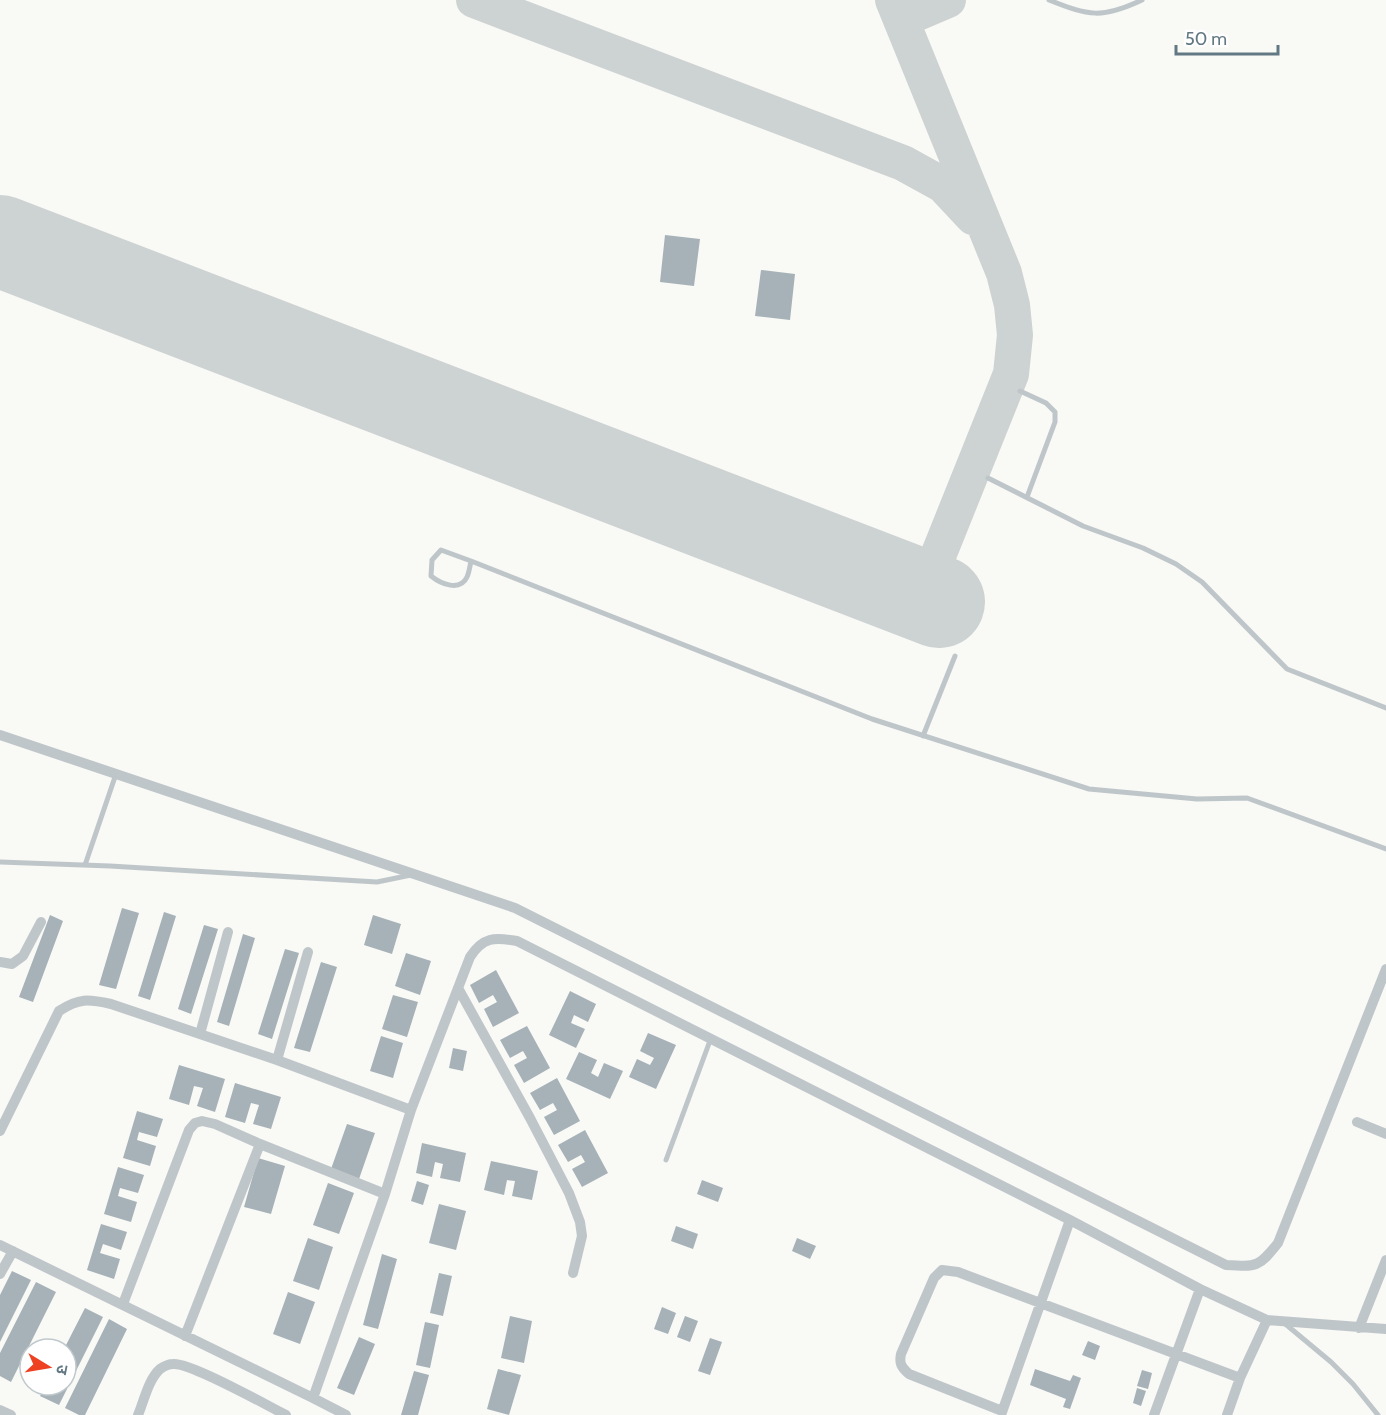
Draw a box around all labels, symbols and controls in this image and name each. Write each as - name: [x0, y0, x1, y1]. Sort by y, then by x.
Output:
- scale bar: [1176, 18, 1278, 56]
- text: 50 m: [1185, 28, 1227, 50]
- north arrow: [18, 1337, 78, 1397]
- text: उ: [52, 1363, 72, 1377]

